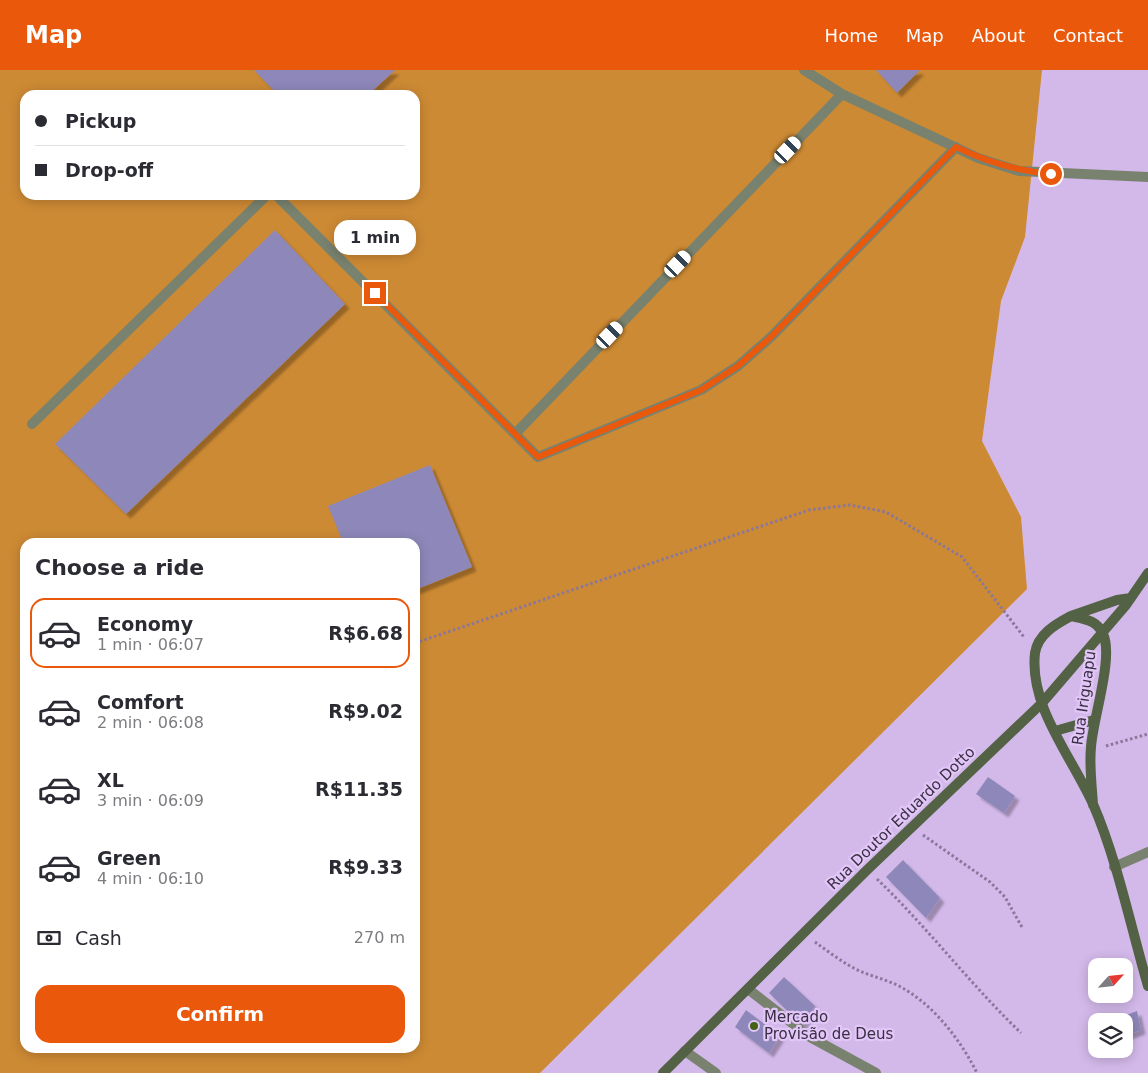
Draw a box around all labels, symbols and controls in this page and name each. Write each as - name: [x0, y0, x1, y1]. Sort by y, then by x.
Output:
- text: Map: [25, 21, 82, 49]
- text: Home: [825, 25, 878, 46]
- text: Map: [906, 25, 944, 46]
- text: About: [972, 25, 1025, 46]
- text: Contact: [1053, 25, 1123, 46]
- text: Pickup: [65, 110, 136, 132]
- car: [772, 134, 803, 166]
- text: Drop-off: [65, 159, 153, 181]
- route start: [1040, 163, 1062, 185]
- callout: 1 min: [334, 220, 416, 256]
- text: 1 min: [350, 228, 400, 247]
- car: [662, 248, 693, 280]
- route end: [364, 282, 386, 304]
- car: [594, 319, 625, 351]
- text: Choose a ride: [35, 555, 204, 580]
- icon: car: [37, 611, 82, 656]
- text: Economy: [97, 613, 193, 635]
- text: R$6.68: [328, 622, 403, 644]
- text: 1 min · 06:07: [97, 635, 204, 654]
- street label: Rua Iriguapu: [1068, 650, 1100, 746]
- icon: car: [37, 689, 82, 734]
- text: Comfort: [97, 691, 184, 713]
- text: R$9.02: [328, 700, 403, 722]
- text: 2 min · 06:08: [97, 713, 204, 732]
- street label: Rua Doutor Eduardo Dotto: [823, 743, 979, 893]
- icon: car: [37, 767, 82, 812]
- text: XL: [97, 769, 124, 791]
- text: R$11.35: [315, 778, 403, 800]
- text: 3 min · 06:09: [97, 791, 204, 810]
- icon: car: [37, 845, 82, 890]
- text: Green: [97, 847, 161, 869]
- text: R$9.33: [328, 856, 403, 878]
- text: 4 min · 06:10: [97, 869, 204, 888]
- icon: cash: [35, 924, 63, 952]
- text: Cash: [75, 927, 122, 949]
- text: 270 m: [354, 928, 405, 947]
- north arrow: [1088, 958, 1132, 1002]
- map controls: [1088, 958, 1133, 1058]
- button: Confirm: [35, 985, 405, 1043]
- place label: Mercado Provisão de Deus: [764, 1008, 894, 1043]
- button: layers: [1088, 1013, 1133, 1058]
- marker: Mercado Provisão de Deus: [748, 1020, 760, 1032]

